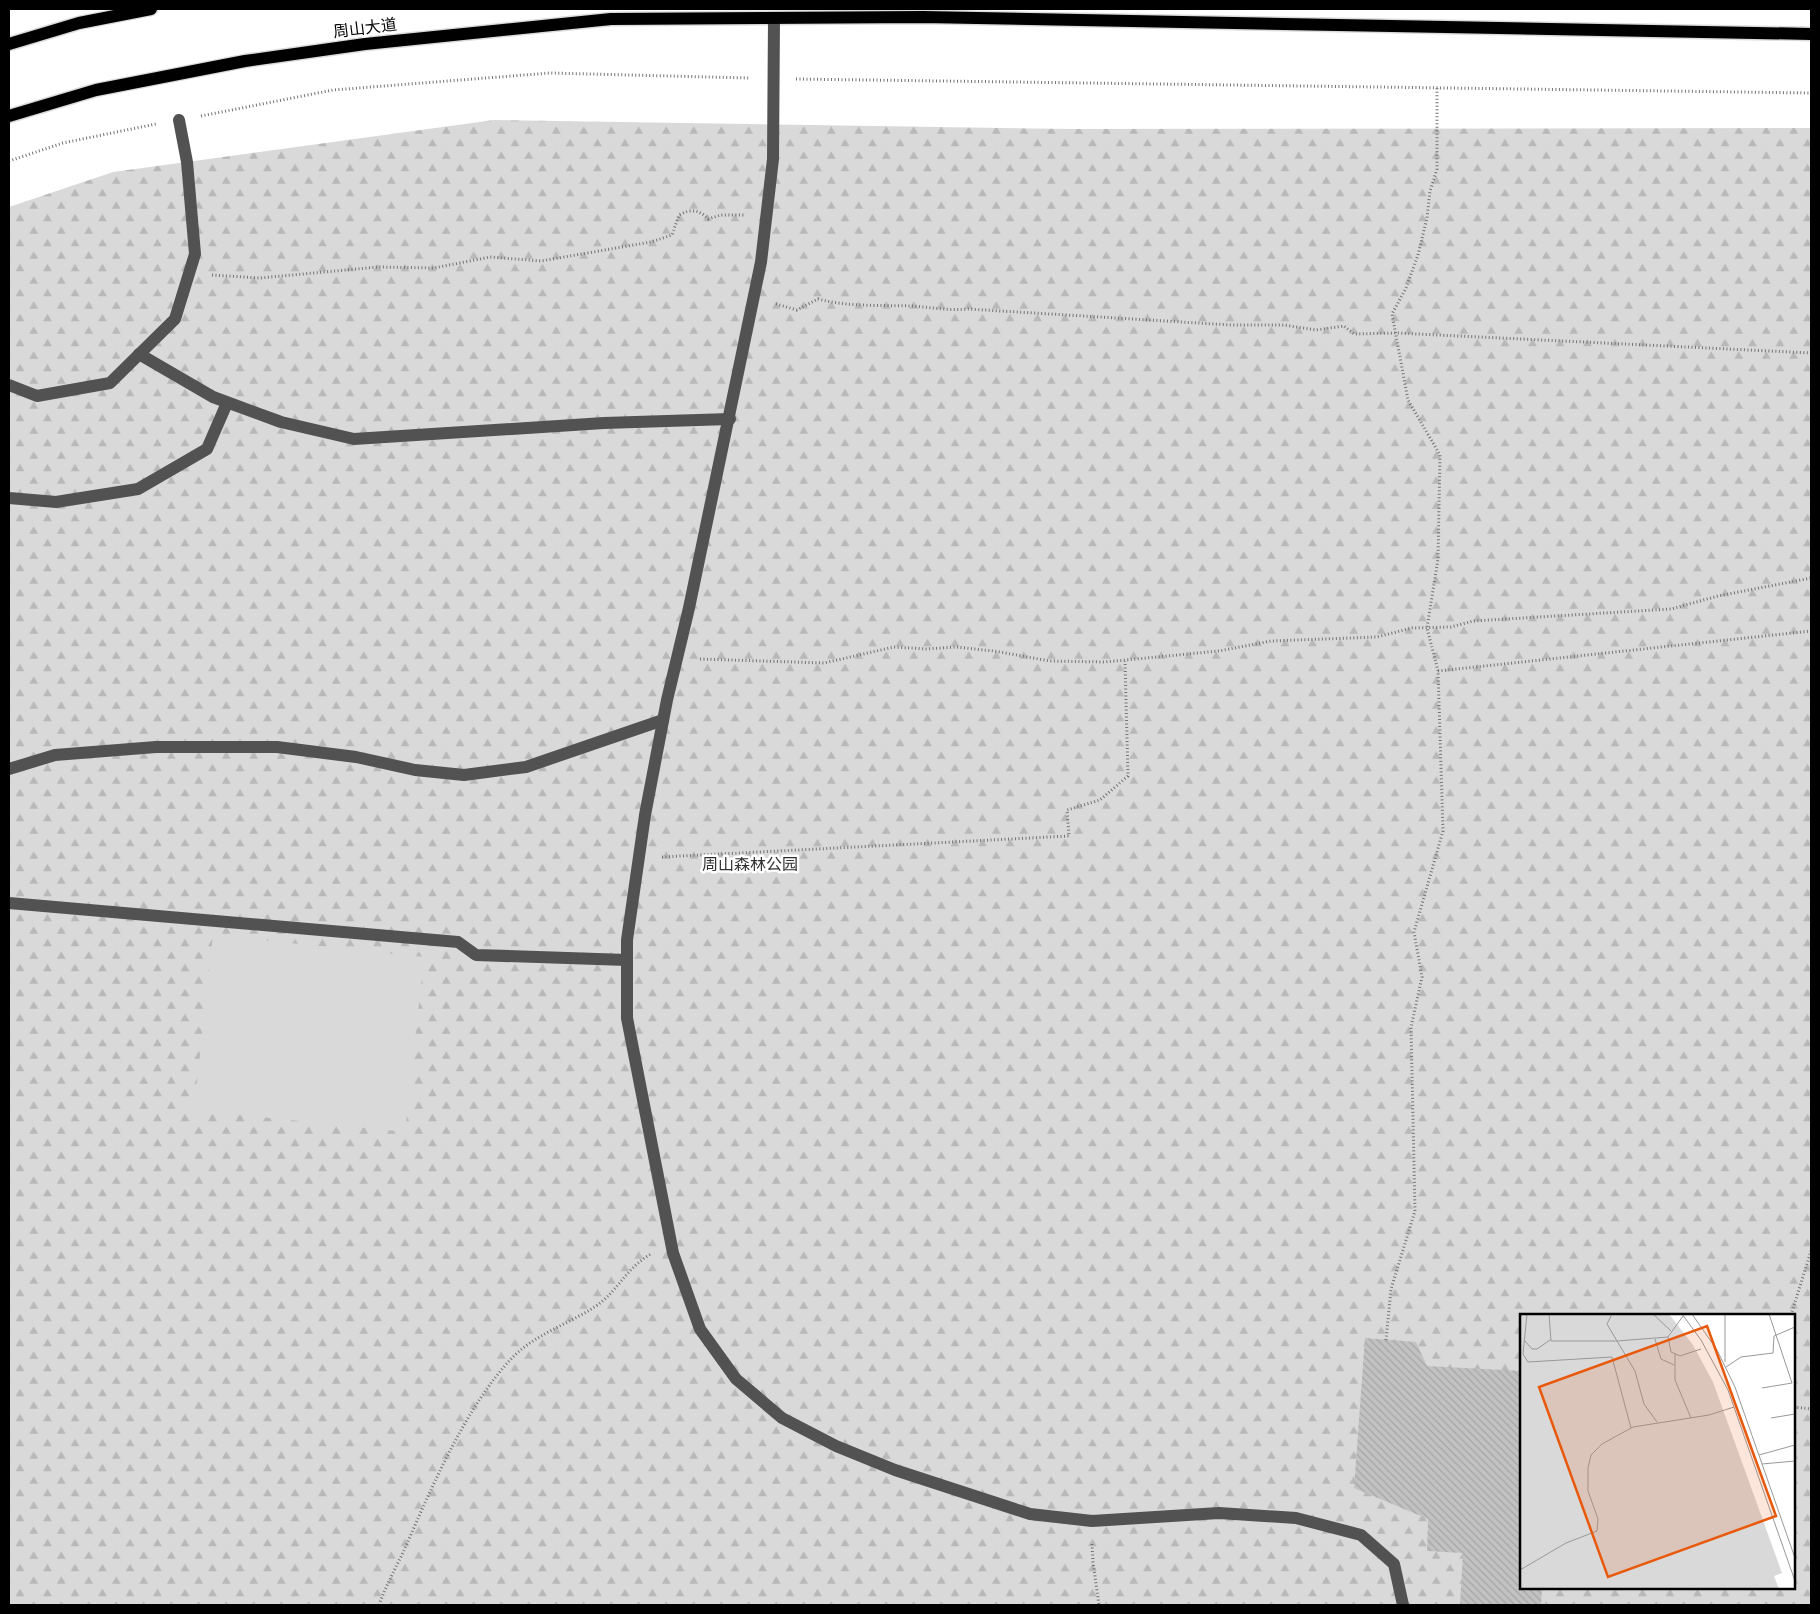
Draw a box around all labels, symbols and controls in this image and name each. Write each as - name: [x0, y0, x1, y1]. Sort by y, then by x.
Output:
- street label: 周山大道: [332, 16, 398, 42]
- park label: 周山森林公园: [702, 856, 798, 875]
- inset map: [1520, 1314, 1795, 1589]

